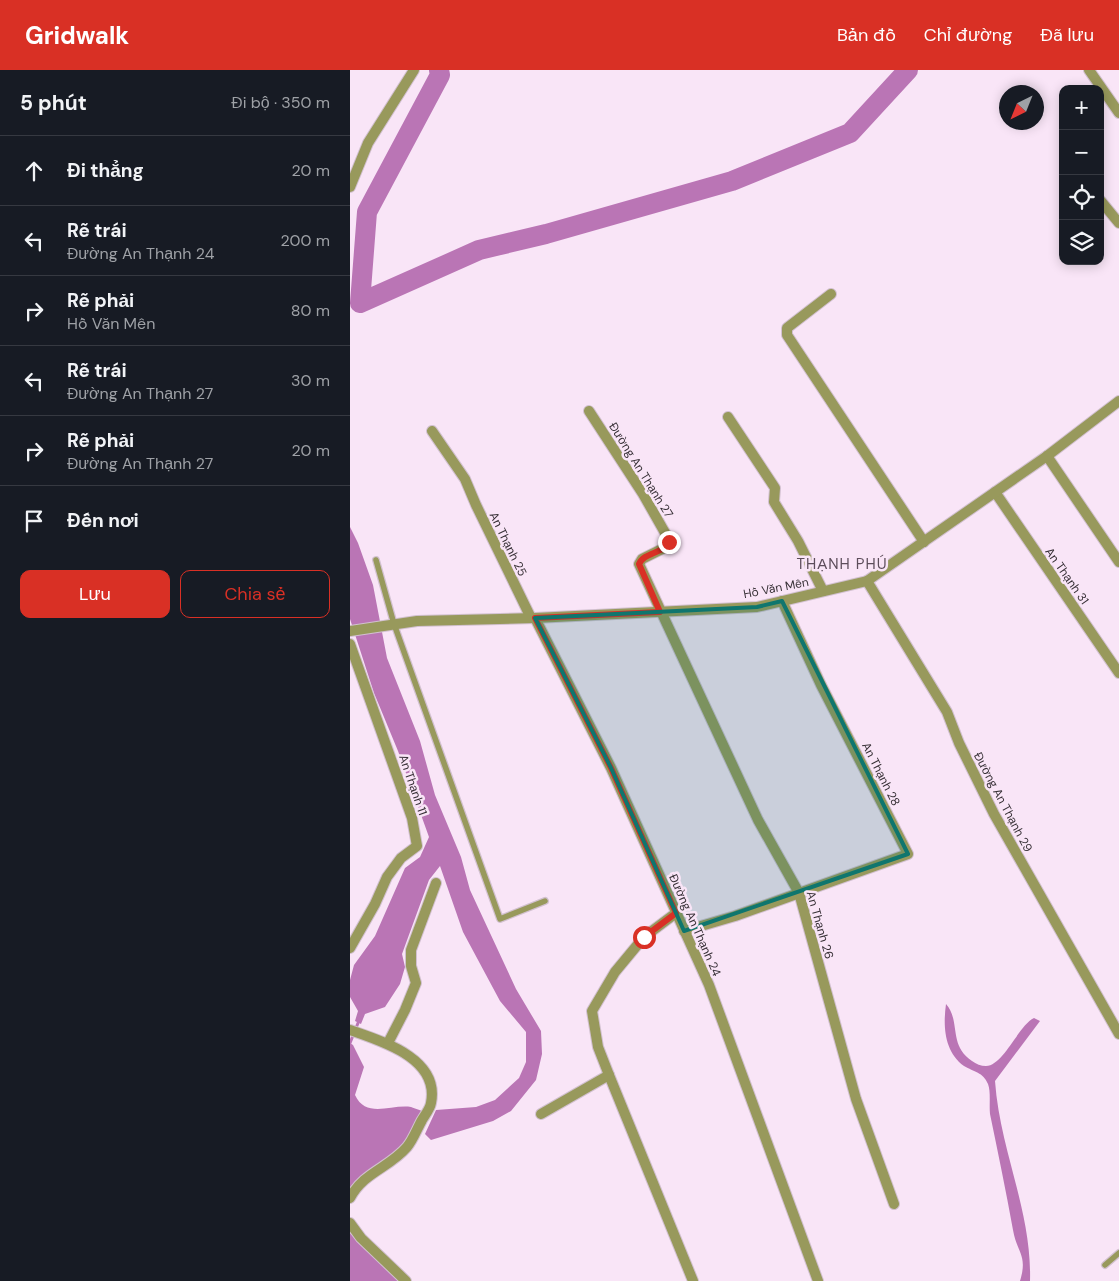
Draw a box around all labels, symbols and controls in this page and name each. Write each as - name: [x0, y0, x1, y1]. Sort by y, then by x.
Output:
- text: Gridwalk: [25, 20, 129, 51]
- text: Bản đồ: [837, 23, 896, 47]
- text: Chỉ đường: [924, 23, 1012, 47]
- text: Đã lưu: [1040, 23, 1094, 47]
- north arrow: [999, 85, 1044, 130]
- map controls: [1059, 85, 1104, 265]
- button: +: [1059, 85, 1104, 130]
- text: 5 phút: [20, 89, 87, 117]
- text: Đi bộ · 350 m: [231, 92, 330, 113]
- button: −: [1059, 130, 1104, 175]
- icon: ahead: [20, 157, 48, 185]
- text: Đi thẳng: [67, 158, 144, 183]
- text: 20 m: [291, 160, 330, 181]
- button: locate: [1059, 175, 1104, 220]
- text: Rẽ trái: [67, 218, 127, 243]
- button: layers: [1059, 220, 1104, 265]
- icon: left: [20, 227, 48, 255]
- text: 200 m: [281, 230, 330, 251]
- text: Đường An Thạnh 24: [67, 243, 214, 264]
- text: Rẽ phải: [67, 288, 134, 313]
- icon: right: [20, 297, 48, 325]
- text: 80 m: [291, 300, 330, 321]
- text: Hồ Văn Mên: [67, 313, 155, 334]
- text: Rẽ trái: [67, 358, 127, 383]
- icon: left: [20, 367, 48, 395]
- text: 30 m: [291, 370, 330, 391]
- text: Đường An Thạnh 27: [67, 383, 213, 404]
- street label: Đường An Thạnh 27: [605, 419, 677, 521]
- text: Rẽ phải: [67, 428, 134, 453]
- icon: right: [20, 437, 48, 465]
- text: 20 m: [291, 440, 330, 461]
- text: Đường An Thạnh 27: [67, 453, 213, 474]
- icon: arrive: [20, 507, 48, 535]
- text: Đến nơi: [67, 508, 139, 533]
- street label: An Thạnh 25: [486, 509, 530, 579]
- route end: [658, 531, 681, 554]
- street label: An Thạnh 31: [1042, 544, 1092, 608]
- district label: THẠNH PHÚ: [797, 554, 887, 574]
- button: Lưu: [20, 570, 170, 618]
- button: Chia sẻ: [180, 570, 330, 618]
- street label: Hồ Văn Mên: [742, 574, 810, 602]
- street label: An Thạnh 28: [858, 739, 904, 809]
- street label: Đường An Thạnh 29: [970, 749, 1036, 855]
- street label: An Thạnh 11: [395, 753, 431, 817]
- street label: Đường An Thạnh 24: [665, 871, 725, 979]
- street label: An Thạnh 26: [803, 889, 837, 961]
- route start: [633, 926, 656, 949]

